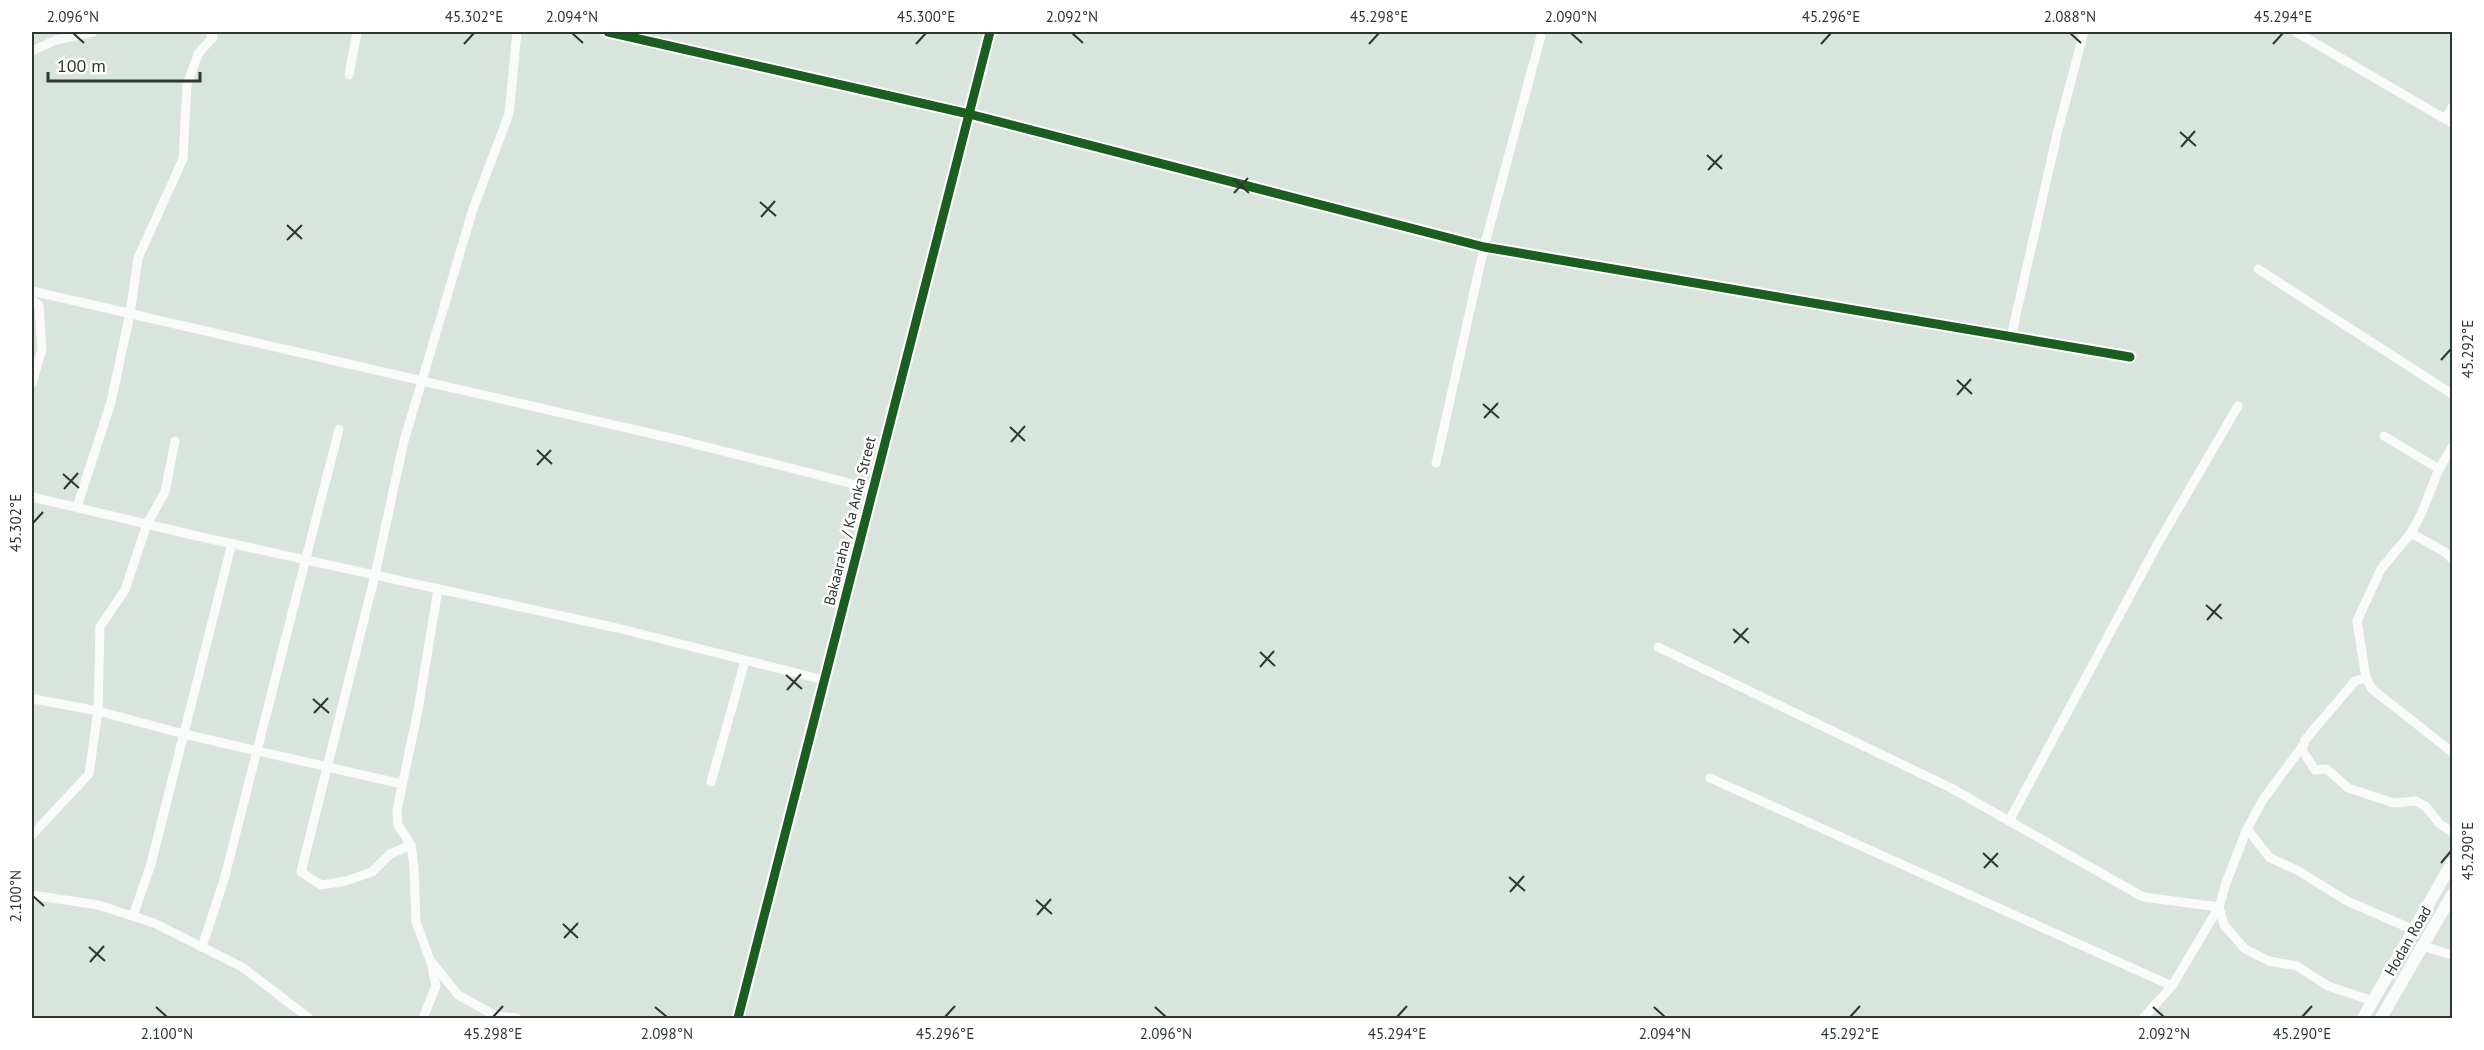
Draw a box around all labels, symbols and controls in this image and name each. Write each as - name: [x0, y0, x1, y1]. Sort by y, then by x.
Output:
- text: 2.096°N: [47, 7, 99, 26]
- text: 45.302°E: [445, 7, 503, 26]
- text: 2.094°N: [546, 7, 598, 26]
- text: 45.300°E: [897, 7, 955, 26]
- text: 2.092°N: [1046, 7, 1098, 26]
- text: 45.298°E: [1350, 7, 1408, 26]
- text: 2.090°N: [1545, 7, 1597, 26]
- text: 45.296°E: [1802, 7, 1860, 26]
- text: 2.088°N: [2044, 7, 2096, 26]
- text: 45.294°E: [2254, 7, 2312, 26]
- scale bar: [48, 45, 200, 83]
- text: 100 m: [57, 54, 106, 77]
- text: 45.292°E: [2458, 320, 2477, 378]
- street label: Bakaaraha / Ka Anka Street: [819, 434, 880, 607]
- text: 45.302°E: [6, 494, 25, 552]
- text: 45.290°E: [2458, 822, 2477, 880]
- text: 2.100°N: [6, 870, 25, 922]
- street label: Hodan Road: [2380, 902, 2435, 979]
- text: 2.100°N: [141, 1024, 193, 1043]
- text: 45.298°E: [464, 1024, 522, 1043]
- text: 2.098°N: [641, 1024, 693, 1043]
- text: 45.296°E: [916, 1024, 974, 1043]
- text: 2.096°N: [1140, 1024, 1192, 1043]
- text: 45.294°E: [1368, 1024, 1426, 1043]
- text: 2.094°N: [1639, 1024, 1691, 1043]
- text: 45.292°E: [1821, 1024, 1879, 1043]
- text: 2.092°N: [2138, 1024, 2190, 1043]
- text: 45.290°E: [2273, 1024, 2331, 1043]

